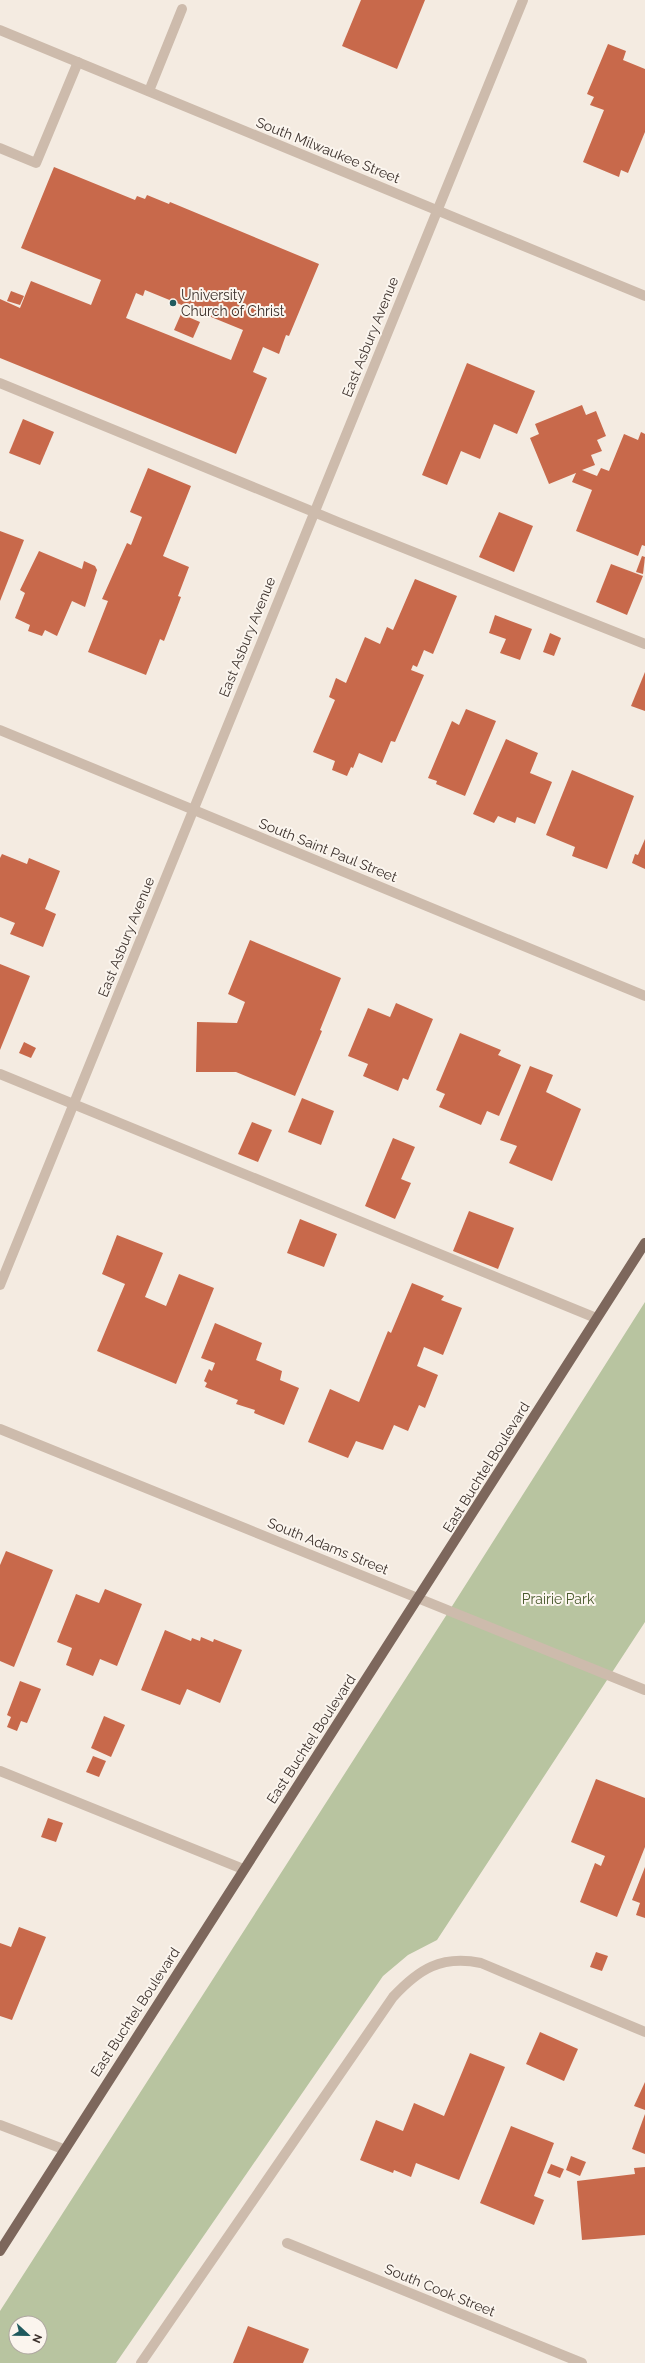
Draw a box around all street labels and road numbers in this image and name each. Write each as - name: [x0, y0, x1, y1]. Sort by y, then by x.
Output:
- street label: South Milwaukee Street: [254, 114, 402, 186]
- street label: East Asbury Avenue: [339, 275, 401, 399]
- street label: East Asbury Avenue: [216, 575, 278, 699]
- street label: South Saint Paul Street: [257, 815, 400, 885]
- street label: East Asbury Avenue: [95, 875, 157, 999]
- street label: East Buchtel Boulevard: [439, 1399, 533, 1535]
- street label: South Adams Street: [265, 1514, 391, 1578]
- street label: East Buchtel Boulevard: [263, 1672, 359, 1806]
- street label: East Buchtel Boulevard: [87, 1945, 183, 2079]
- street label: South Cook Street: [382, 2261, 498, 2320]

